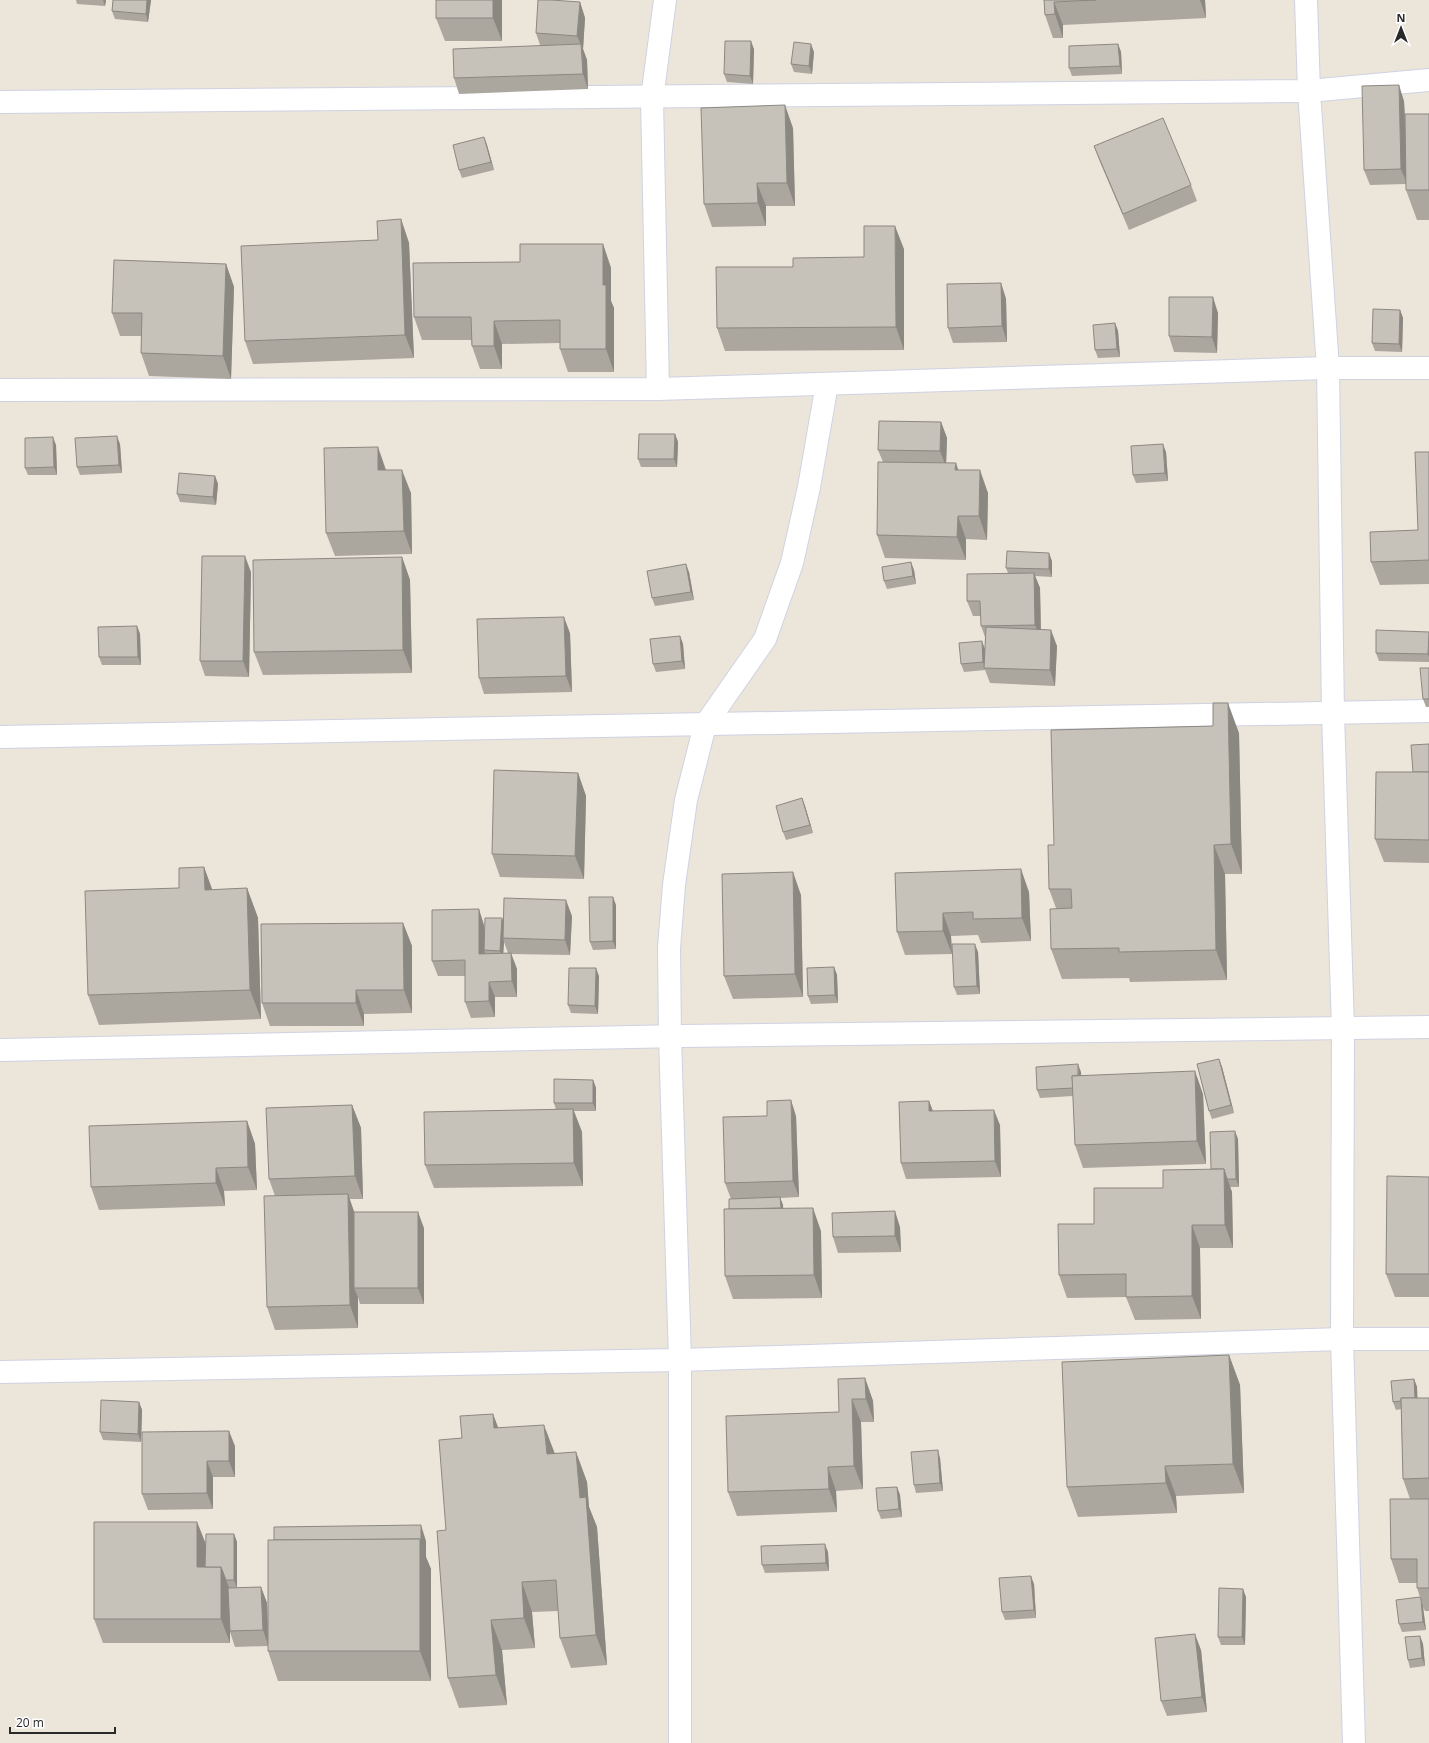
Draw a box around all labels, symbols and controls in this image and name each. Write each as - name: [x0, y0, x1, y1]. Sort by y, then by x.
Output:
- north arrow: [1381, 8, 1421, 48]
- text: N: [1397, 10, 1405, 25]
- scale bar: [10, 1709, 115, 1735]
- text: 20 m: [16, 1714, 44, 1731]

